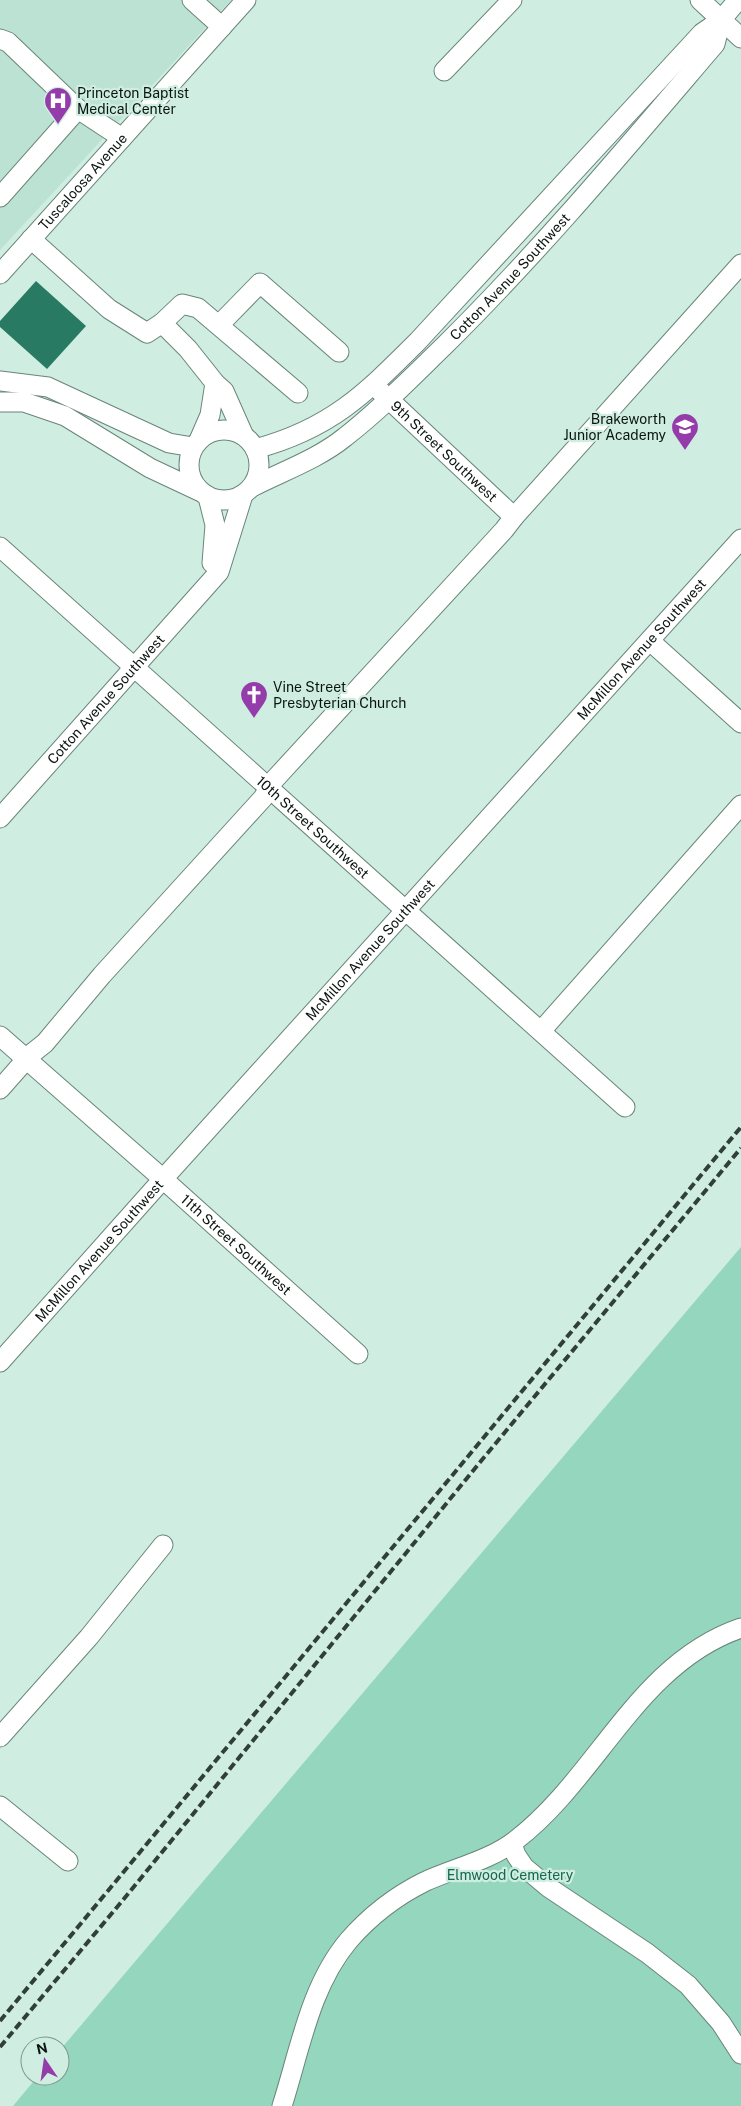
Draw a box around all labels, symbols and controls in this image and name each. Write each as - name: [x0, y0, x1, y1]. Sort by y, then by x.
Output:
- place label: Princeton Baptist Medical Center: [77, 85, 189, 117]
- hospital icon: Princeton Baptist Medical Center: [43, 86, 73, 125]
- street label: Tuscaloosa Avenue: [35, 130, 130, 233]
- street label: Cotton Avenue Southwest: [447, 210, 573, 343]
- street label: 9th Street Southwest: [388, 398, 501, 505]
- place label: Brakeworth Junior Academy: [563, 411, 667, 443]
- school or university icon: Brakeworth Junior Academy: [670, 412, 700, 451]
- street label: McMillon Avenue Southwest: [574, 575, 709, 723]
- street label: Cotton Avenue Southwest: [44, 631, 168, 767]
- place label: Vine Street Presbyterian Church: [273, 679, 406, 711]
- church icon: Vine Street Presbyterian Church: [239, 680, 269, 719]
- street label: 10th Street Southwest: [253, 773, 372, 882]
- street label: McMillon Avenue Southwest: [302, 876, 438, 1024]
- street label: McMillon Avenue Southwest: [32, 1177, 166, 1325]
- street label: 11th Street Southwest: [178, 1191, 294, 1298]
- park label: Elmwood Cemetery: [447, 1867, 574, 1883]
- north arrow: [20, 2036, 70, 2086]
- text: N: [35, 2039, 49, 2057]

